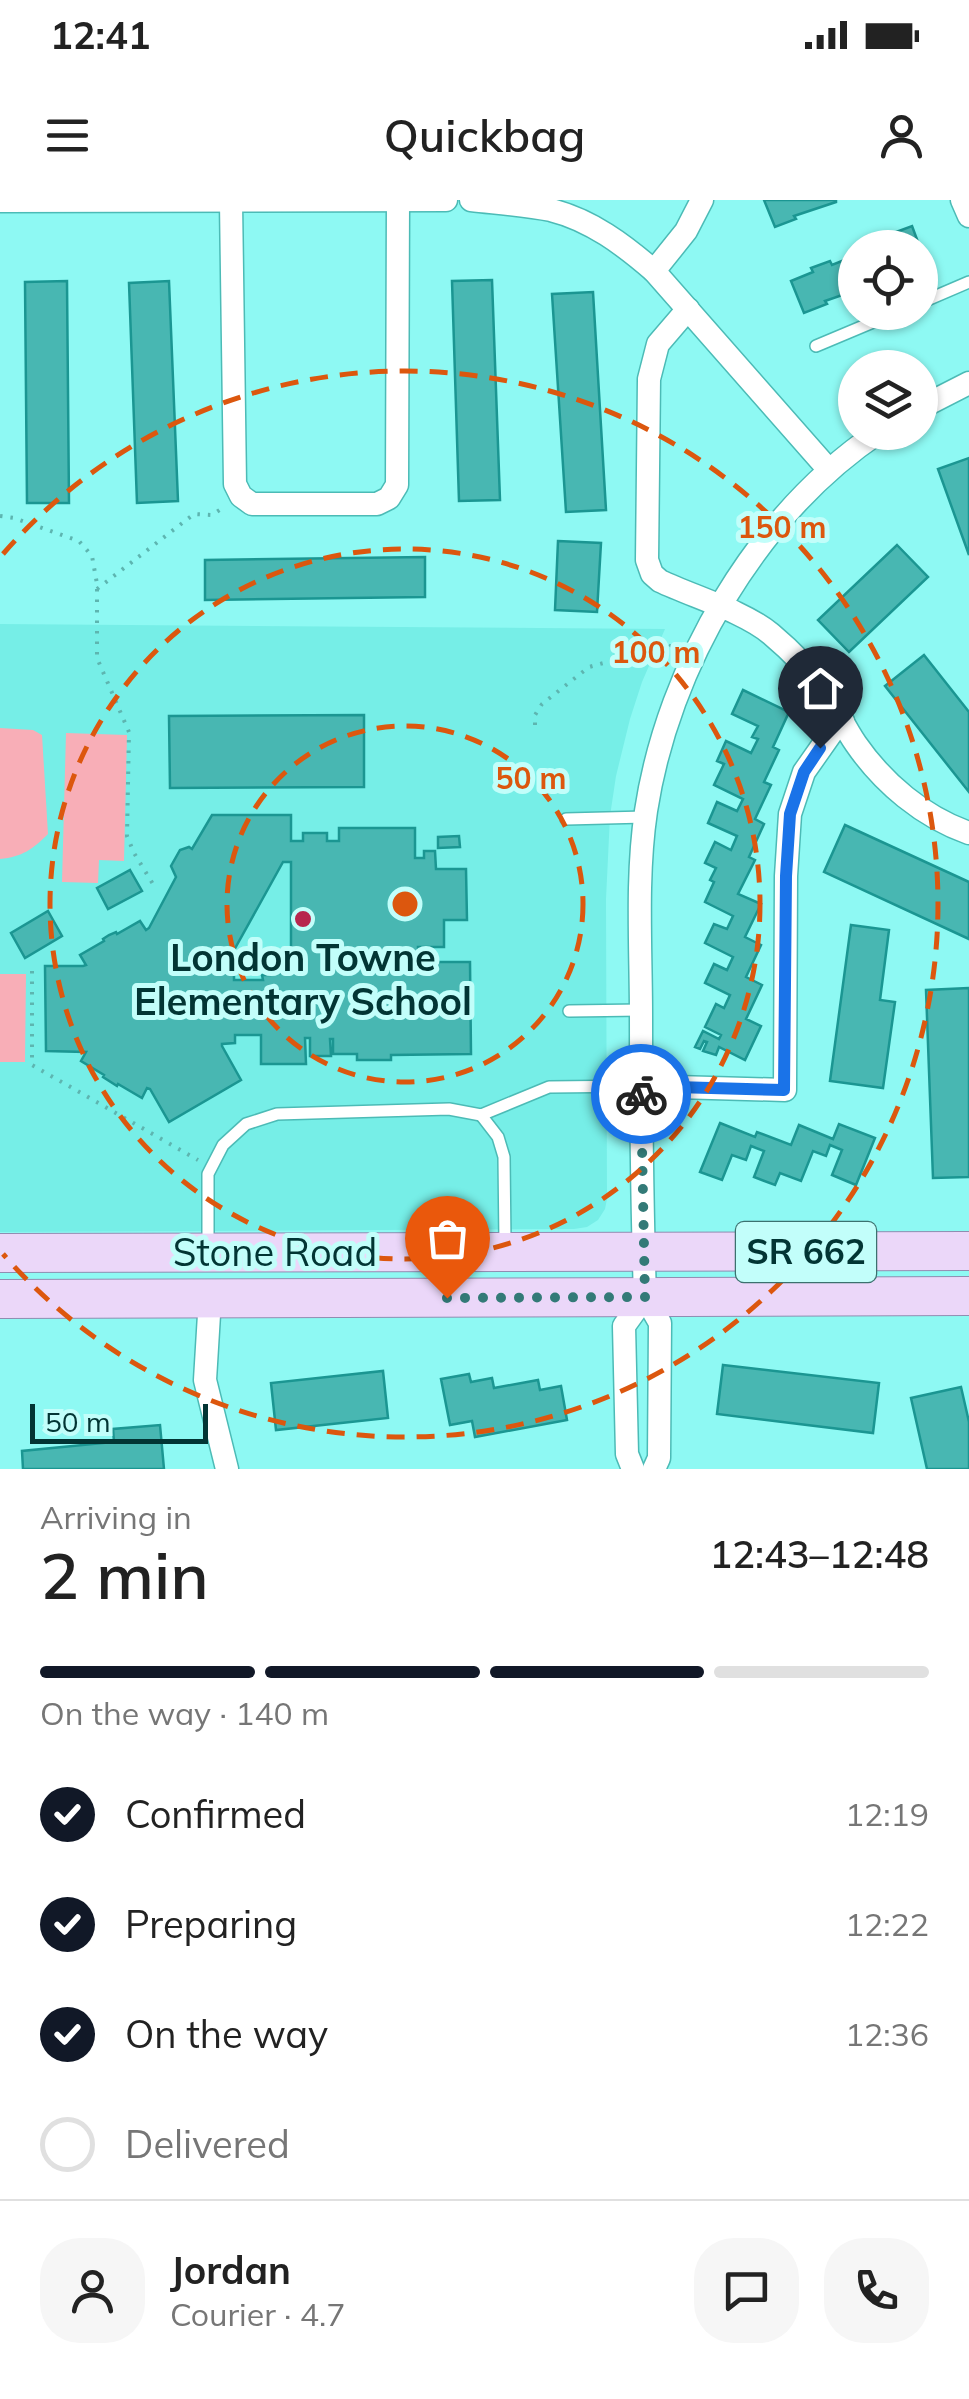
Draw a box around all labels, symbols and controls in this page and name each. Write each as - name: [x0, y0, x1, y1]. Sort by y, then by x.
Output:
- text: 12:41: [50, 11, 151, 59]
- text: Quickbag: [384, 107, 585, 163]
- icon: menu: [40, 108, 95, 163]
- icon: person: [874, 108, 929, 163]
- map controls: [838, 230, 938, 450]
- button: locate: [838, 230, 938, 330]
- button: layers: [838, 350, 938, 450]
- text: 150 m: [737, 508, 827, 546]
- text: 100 m: [611, 633, 701, 671]
- pin: [778, 646, 863, 749]
- icon: home: [793, 661, 848, 716]
- text: 50 m: [495, 759, 567, 797]
- centre of rings: [387, 886, 423, 922]
- marker: London Towne Elementary School: [292, 908, 314, 930]
- place label: London Towne Elementary School: [134, 933, 472, 1025]
- courier: [591, 1044, 691, 1144]
- icon: bike: [614, 1067, 669, 1122]
- pin: [405, 1196, 490, 1299]
- icon: bag: [420, 1211, 475, 1266]
- road number: SR 662: [736, 1222, 876, 1282]
- street label: Stone Road: [173, 1228, 377, 1276]
- scale bar: [30, 1399, 208, 1444]
- text: 50 m: [45, 1404, 111, 1439]
- text: Arriving in: [40, 1497, 192, 1537]
- text: 12:43–12:48: [709, 1530, 929, 1578]
- text: 2 min: [40, 1534, 209, 1615]
- text: On the way · 140 m: [40, 1693, 329, 1733]
- icon: check: [40, 1787, 95, 1842]
- text: Confirmed: [125, 1790, 306, 1838]
- text: 12:19: [845, 1794, 929, 1834]
- icon: check: [40, 1897, 95, 1952]
- text: Preparing: [125, 1900, 297, 1948]
- text: 12:22: [845, 1904, 929, 1944]
- icon: check: [40, 2007, 95, 2062]
- text: On the way: [125, 2010, 328, 2058]
- text: 12:36: [845, 2014, 929, 2054]
- text: Delivered: [125, 2120, 290, 2168]
- button: person: [40, 2238, 145, 2343]
- button: chat: [694, 2238, 799, 2343]
- button: phone: [824, 2238, 929, 2343]
- text: Jordan: [170, 2246, 291, 2294]
- text: Courier · 4.7: [170, 2294, 346, 2334]

